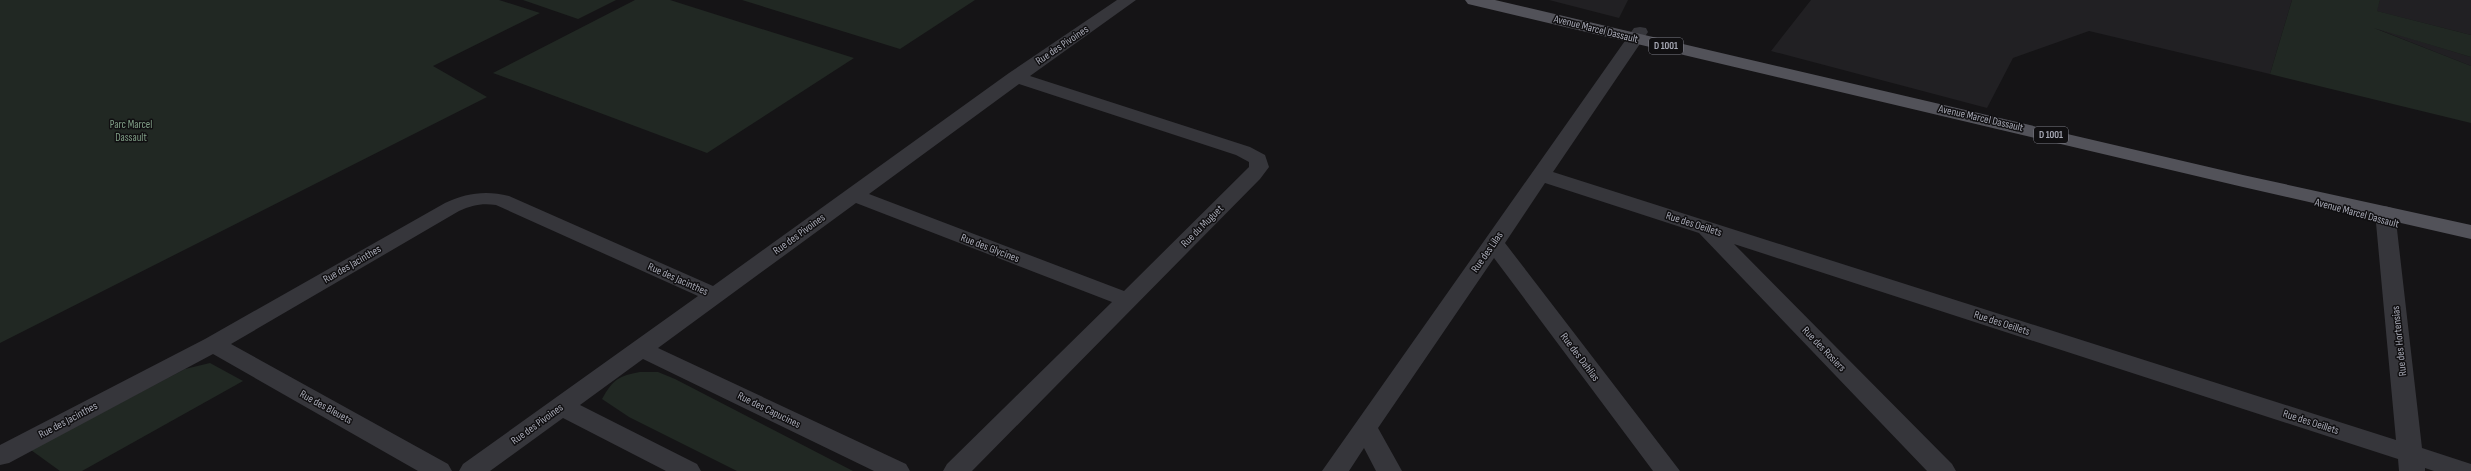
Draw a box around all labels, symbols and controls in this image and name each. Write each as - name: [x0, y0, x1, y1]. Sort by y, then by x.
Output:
- street label: Avenue Marcel Dassault: [1551, 12, 1640, 46]
- street label: Rue des Pivoines: [1033, 22, 1091, 67]
- road number: D 1001: [1649, 38, 1683, 54]
- street label: Avenue Marcel Dassault: [1936, 102, 2025, 134]
- park label: Parc Marcel Dassault: [110, 118, 152, 144]
- road number: D 1001: [2034, 127, 2068, 143]
- street label: Avenue Marcel Dassault: [2313, 195, 2401, 231]
- street label: Rue du Muguet: [1178, 202, 1226, 250]
- street label: Rue des Oeillets: [1664, 209, 1724, 239]
- street label: Rue des Pivoines: [770, 211, 828, 257]
- street label: Rue des Lilas: [1468, 229, 1506, 275]
- street label: Rue des Glycines: [959, 231, 1021, 265]
- street label: Rue des Jacinthes: [321, 242, 383, 286]
- street label: Rue des Jacinthes: [646, 260, 710, 298]
- street label: Rue des Hortensias: [2389, 305, 2409, 377]
- street label: Rue des Oeillets: [1972, 308, 2032, 338]
- street label: Rue des Rosiers: [1799, 324, 1849, 374]
- street label: Rue des Dahlias: [1558, 330, 1602, 384]
- street label: Rue des Bleuets: [297, 387, 355, 427]
- street label: Rue des Capucines: [735, 389, 803, 431]
- street label: Rue des Jacinthes: [36, 399, 100, 441]
- street label: Rue des Pivoines: [508, 401, 566, 447]
- street label: Rue des Oeillets: [2281, 407, 2341, 437]

